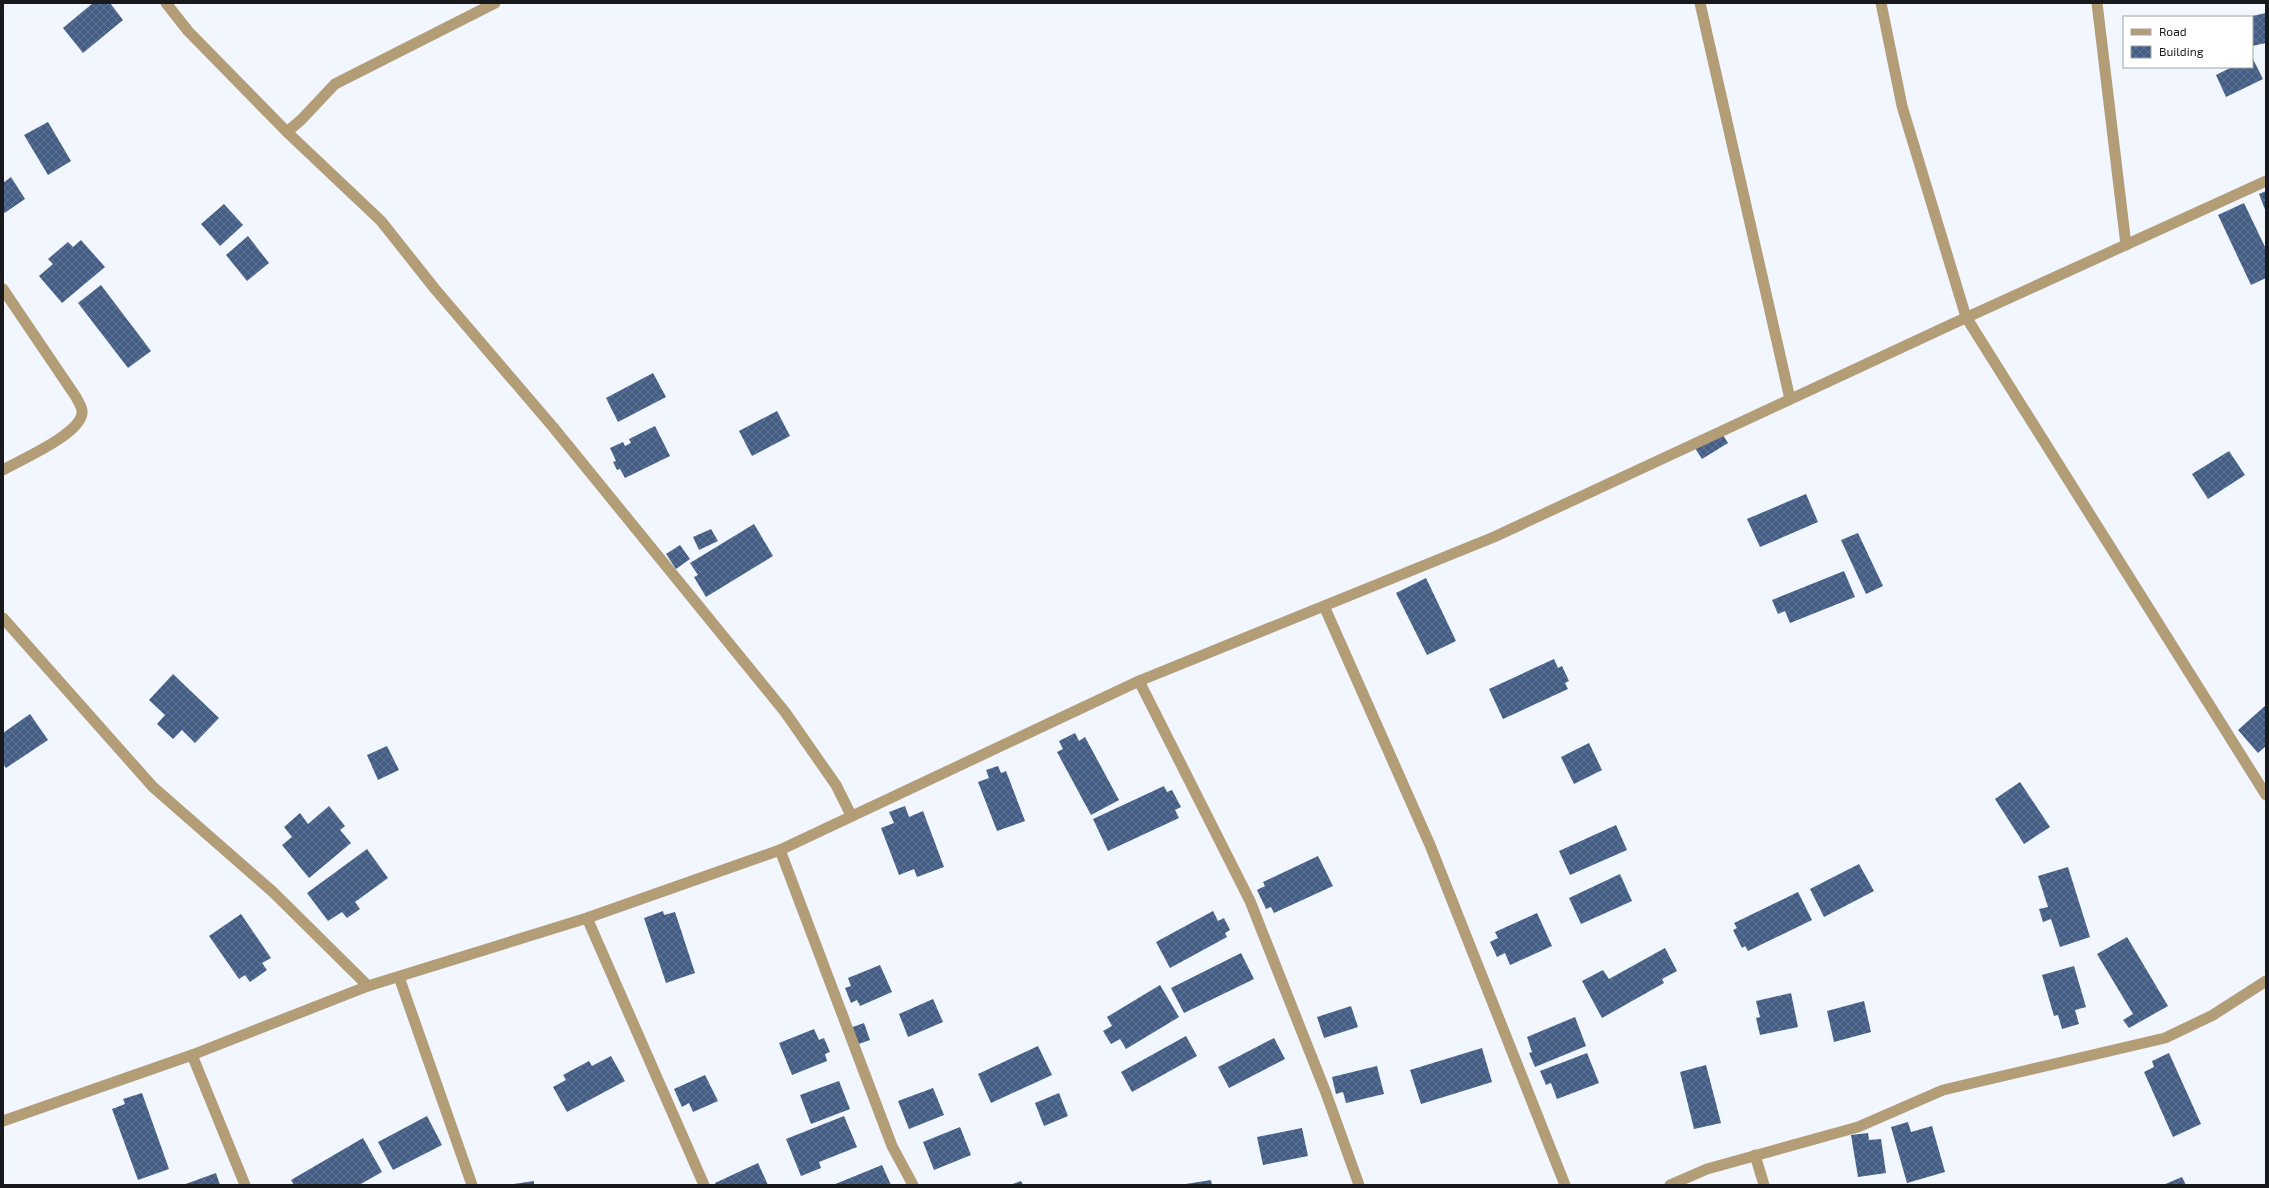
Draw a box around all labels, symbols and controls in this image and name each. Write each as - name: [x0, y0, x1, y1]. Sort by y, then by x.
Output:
- legend: [2123, 16, 2253, 68]
- text: Road: [2159, 24, 2187, 38]
- text: Building: [2159, 44, 2204, 58]

